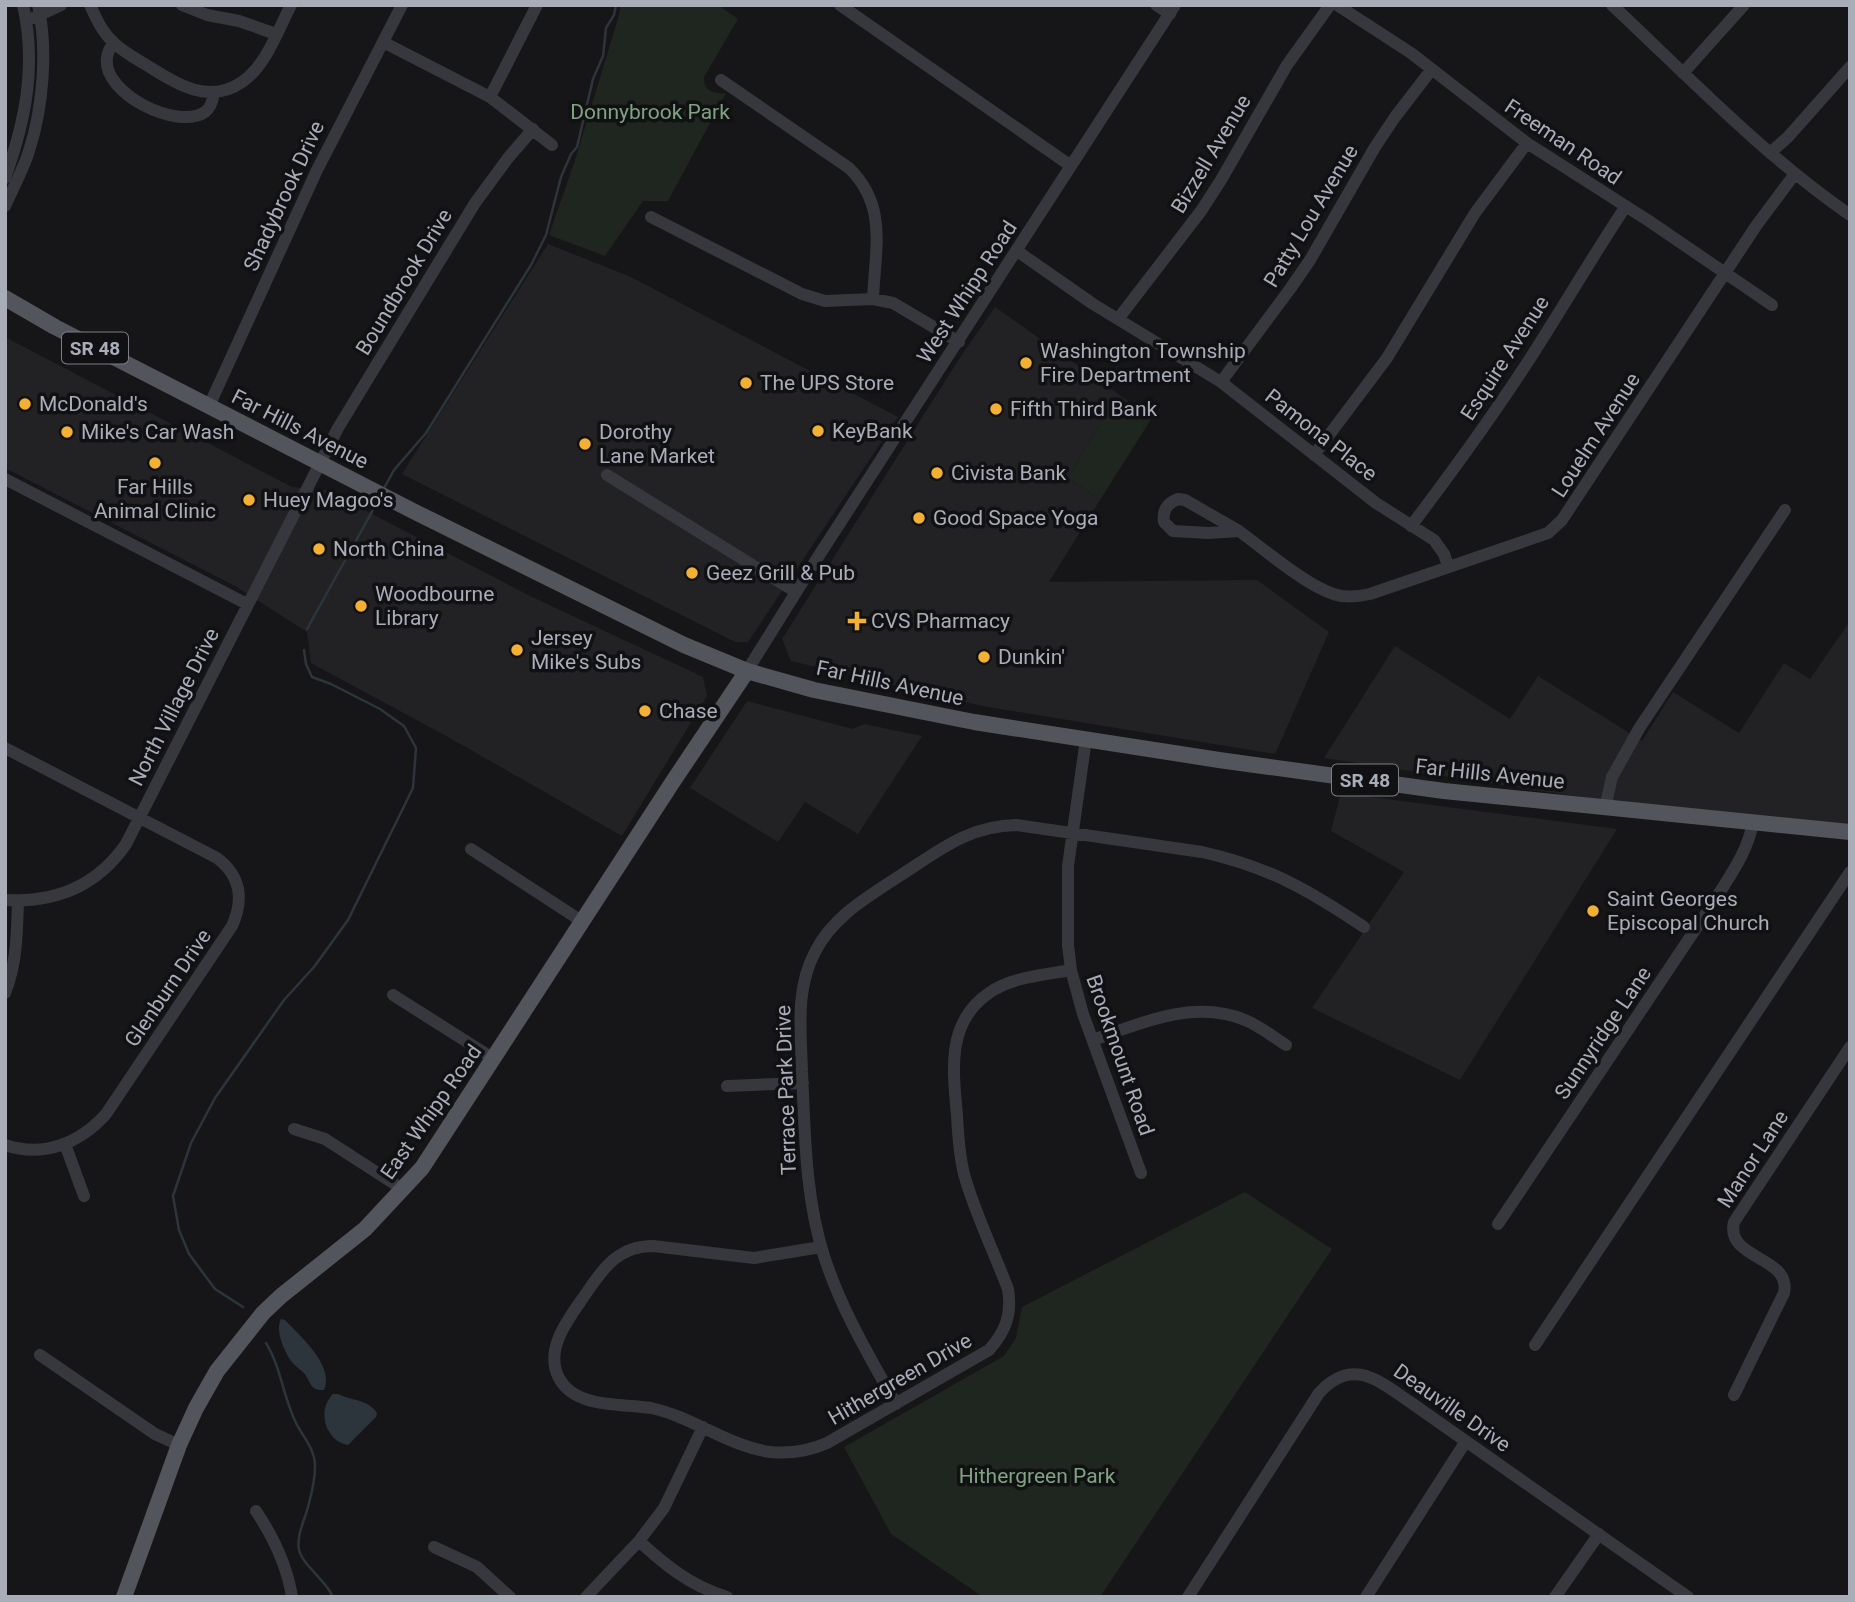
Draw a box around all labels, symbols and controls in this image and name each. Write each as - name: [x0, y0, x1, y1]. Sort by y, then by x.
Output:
- street label: Bizzell Avenue: [1166, 90, 1256, 218]
- street label: Freeman Road: [1500, 94, 1626, 190]
- park label: Donnybrook Park: [570, 100, 730, 124]
- street label: Shadybrook Drive: [239, 117, 329, 275]
- street label: Patty Lou Avenue: [1259, 140, 1363, 292]
- street label: Boundbrook Drive: [351, 205, 457, 359]
- street label: West Whipp Road: [912, 216, 1022, 368]
- street label: Esquire Avenue: [1456, 291, 1554, 425]
- road number: SR 48: [62, 332, 128, 364]
- place label: Washington Township Fire Department: [1040, 339, 1246, 387]
- marker: Washington Township Fire Department: [1018, 355, 1034, 371]
- street label: Louelm Avenue: [1547, 368, 1645, 502]
- place label: The UPS Store: [760, 371, 894, 395]
- marker: The UPS Store: [738, 375, 754, 391]
- street label: Far Hills Avenue: [228, 384, 372, 474]
- street label: Pamona Place: [1260, 384, 1382, 486]
- place label: McDonald's: [39, 392, 148, 416]
- marker: McDonald's: [17, 396, 33, 412]
- place label: Fifth Third Bank: [1010, 397, 1158, 421]
- marker: Fifth Third Bank: [988, 401, 1004, 417]
- place label: KeyBank: [832, 419, 913, 443]
- place label: Mike's Car Wash: [81, 420, 234, 444]
- place label: Dorothy Lane Market: [599, 420, 715, 468]
- marker: KeyBank: [810, 423, 826, 439]
- marker: Mike's Car Wash: [59, 424, 75, 440]
- marker: Dorothy Lane Market: [577, 436, 593, 452]
- marker: Far Hills Animal Clinic: [147, 455, 163, 471]
- place label: Civista Bank: [951, 461, 1066, 485]
- marker: Civista Bank: [929, 465, 945, 481]
- place label: Far Hills Animal Clinic: [94, 475, 216, 523]
- place label: Huey Magoo's: [263, 488, 394, 512]
- marker: Huey Magoo's: [241, 492, 257, 508]
- place label: Good Space Yoga: [933, 506, 1098, 530]
- marker: Good Space Yoga: [911, 510, 927, 526]
- place label: North China: [333, 537, 445, 561]
- marker: North China: [311, 541, 327, 557]
- place label: Geez Grill & Pub: [706, 561, 855, 585]
- marker: Geez Grill & Pub: [684, 565, 700, 581]
- place label: Woodbourne Library: [375, 582, 494, 630]
- marker: Woodbourne Library: [353, 598, 369, 614]
- place label: CVS Pharmacy: [871, 609, 1010, 633]
- marker: CVS Pharmacy: [849, 613, 865, 629]
- street label: North Village Drive: [124, 624, 224, 790]
- place label: Jersey Mike's Subs: [531, 626, 641, 674]
- marker: Jersey Mike's Subs: [509, 642, 525, 658]
- place label: Dunkin': [998, 645, 1065, 669]
- marker: Dunkin': [976, 649, 992, 665]
- street label: Far Hills Avenue: [814, 656, 966, 710]
- place label: Chase: [659, 699, 718, 723]
- marker: Chase: [637, 703, 653, 719]
- street label: Far Hills Avenue: [1414, 754, 1566, 794]
- road number: SR 48: [1332, 764, 1398, 796]
- place label: Saint Georges Episcopal Church: [1607, 887, 1769, 935]
- marker: Saint Georges Episcopal Church: [1585, 903, 1601, 919]
- street label: Glenburn Drive: [120, 925, 216, 1051]
- street label: Sunnyridge Lane: [1550, 962, 1656, 1104]
- street label: Brookmount Road: [1081, 971, 1159, 1139]
- street label: Terrace Park Drive: [771, 1005, 801, 1175]
- street label: East Whipp Road: [376, 1040, 486, 1184]
- street label: Manor Lane: [1713, 1106, 1793, 1212]
- street label: Hithergreen Drive: [824, 1328, 976, 1430]
- street label: Deauville Drive: [1389, 1359, 1515, 1457]
- park label: Hithergreen Park: [959, 1464, 1116, 1488]

